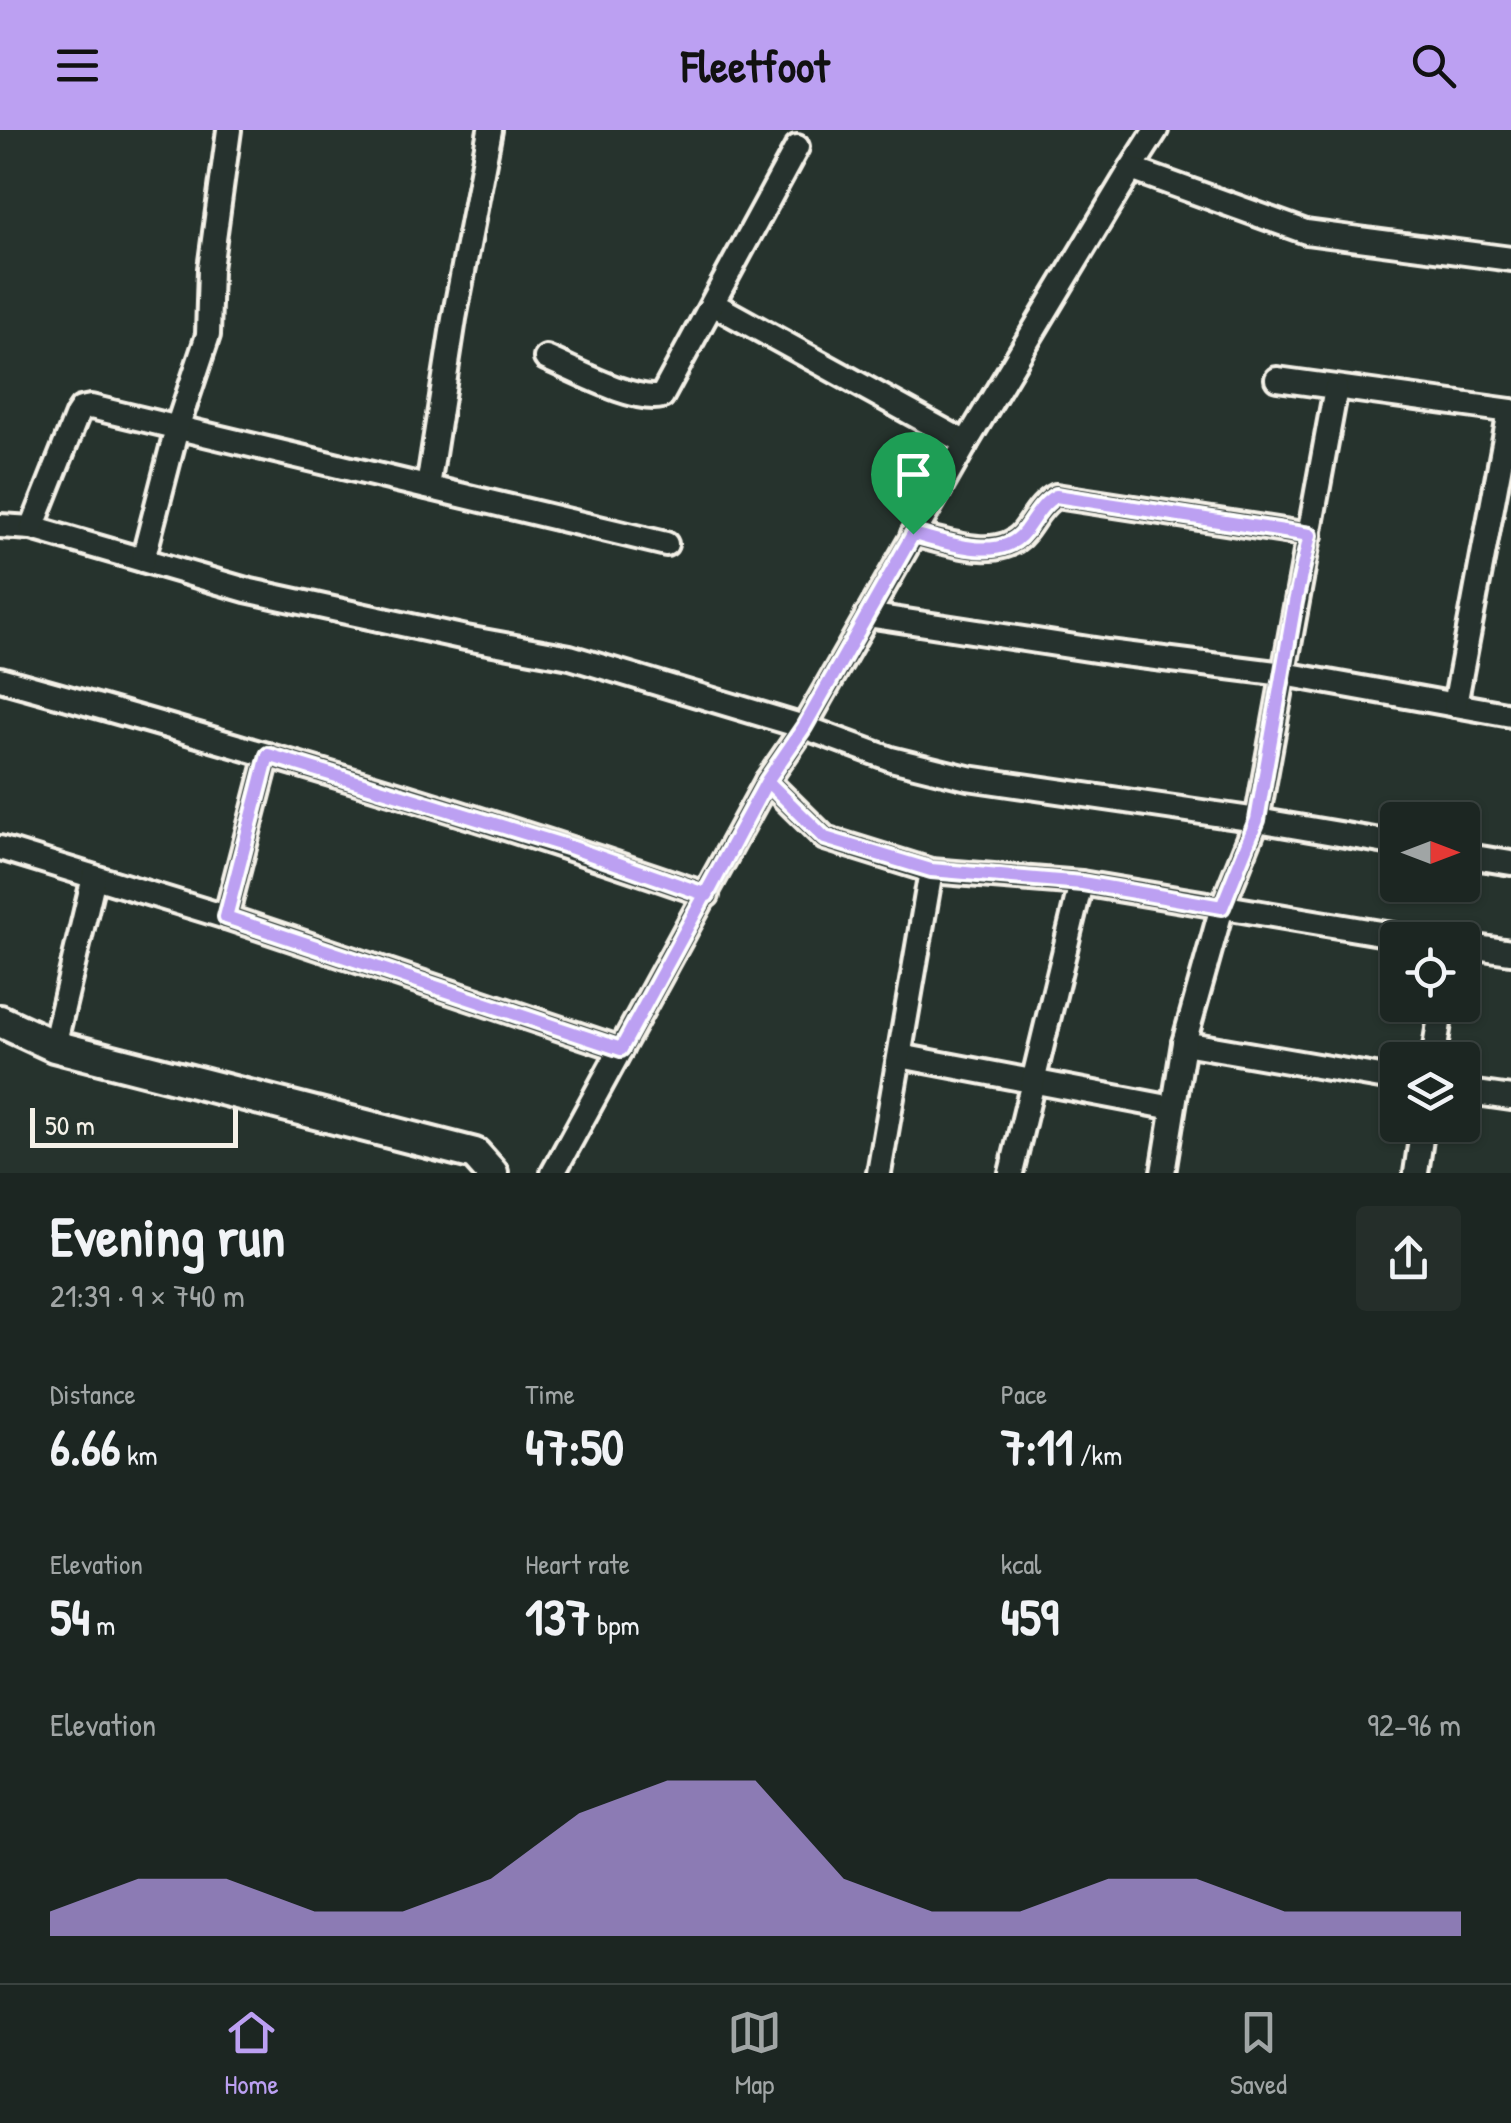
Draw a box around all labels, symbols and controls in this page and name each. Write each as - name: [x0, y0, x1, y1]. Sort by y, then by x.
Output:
- text: Fleetfoot: [681, 35, 830, 96]
- icon: menu: [50, 38, 105, 93]
- icon: search: [1406, 38, 1461, 93]
- pin: [871, 432, 956, 535]
- icon: arrive: [886, 447, 941, 502]
- north arrow: [1380, 802, 1480, 902]
- map controls: [1380, 802, 1480, 1142]
- button: locate: [1380, 922, 1480, 1022]
- button: layers: [1380, 1042, 1480, 1142]
- scale bar: [30, 1103, 238, 1148]
- text: 50 m: [45, 1106, 95, 1144]
- text: Evening run: [50, 1199, 285, 1273]
- button: share: [1356, 1206, 1461, 1311]
- text: 21:39 · 9 × 740 m: [50, 1274, 245, 1317]
- text: Distance: [50, 1375, 136, 1413]
- text: Time: [525, 1375, 575, 1413]
- text: Pace: [1001, 1375, 1047, 1413]
- text: 6.66: [50, 1413, 121, 1481]
- text: 47:50: [525, 1413, 624, 1481]
- text: 7:11: [1001, 1413, 1073, 1481]
- text: km: [121, 1436, 158, 1474]
- text: /km: [1073, 1436, 1122, 1474]
- text: Elevation: [50, 1545, 143, 1583]
- text: Heart rate: [525, 1545, 630, 1583]
- text: kcal: [1001, 1545, 1042, 1583]
- text: 54: [50, 1583, 90, 1651]
- text: 137: [525, 1583, 591, 1651]
- text: 459: [1001, 1583, 1059, 1651]
- text: m: [90, 1606, 115, 1644]
- text: bpm: [591, 1606, 640, 1644]
- text: Elevation: [50, 1703, 156, 1746]
- text: 92–96 m: [1367, 1703, 1461, 1746]
- tab: Home: [224, 2005, 279, 2103]
- tab: Map: [727, 2005, 782, 2103]
- tab: Saved: [1230, 2005, 1287, 2103]

